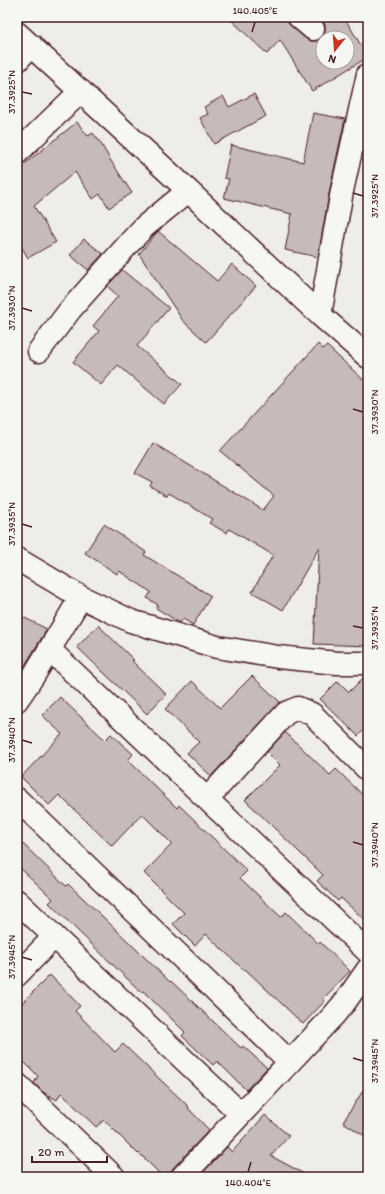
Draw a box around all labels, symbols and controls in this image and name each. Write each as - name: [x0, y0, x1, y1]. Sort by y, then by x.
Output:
- text: 140.405°E: [232, 4, 278, 17]
- north arrow: [315, 30, 355, 70]
- text: N: [327, 52, 338, 66]
- text: 37.3925°N: [5, 70, 18, 114]
- text: 37.3925°N: [368, 174, 381, 218]
- text: 37.3930°N: [5, 285, 18, 330]
- text: 37.3930°N: [368, 389, 381, 434]
- text: 37.3935°N: [5, 502, 18, 546]
- text: 37.3935°N: [368, 606, 381, 650]
- text: 37.3940°N: [5, 717, 18, 763]
- text: 37.3940°N: [368, 822, 381, 868]
- text: 37.3945°N: [5, 934, 18, 979]
- text: 37.3945°N: [368, 1038, 381, 1083]
- scale bar: [32, 1138, 107, 1164]
- text: 20 m: [38, 1145, 65, 1159]
- text: 140.404°E: [225, 1176, 271, 1189]

